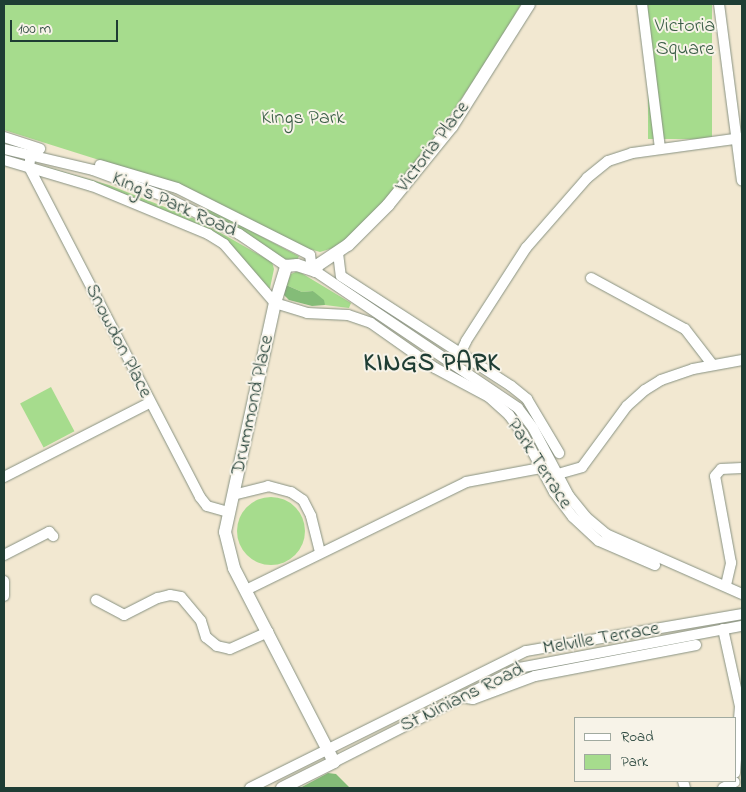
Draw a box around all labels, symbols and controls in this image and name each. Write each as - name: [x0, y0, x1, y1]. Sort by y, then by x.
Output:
- scale bar: [12, 10, 120, 42]
- park label: Victoria Square: [655, 15, 715, 62]
- text: 100 m: [18, 18, 51, 40]
- street label: Victoria Place: [391, 97, 475, 197]
- park label: Kings Park: [261, 106, 345, 130]
- street label: King's Park Road: [108, 167, 240, 243]
- street label: Snowdon Place: [79, 280, 157, 402]
- street label: Drummond Place: [226, 333, 280, 477]
- district label: KINGS PARK: [362, 349, 502, 379]
- street label: Park Terrace: [501, 414, 577, 514]
- street label: Melville Terrace: [541, 617, 661, 661]
- street label: St Ninians Road: [396, 658, 528, 738]
- legend: [574, 717, 736, 782]
- text: Road: [621, 726, 654, 748]
- text: Park: [621, 751, 648, 773]

